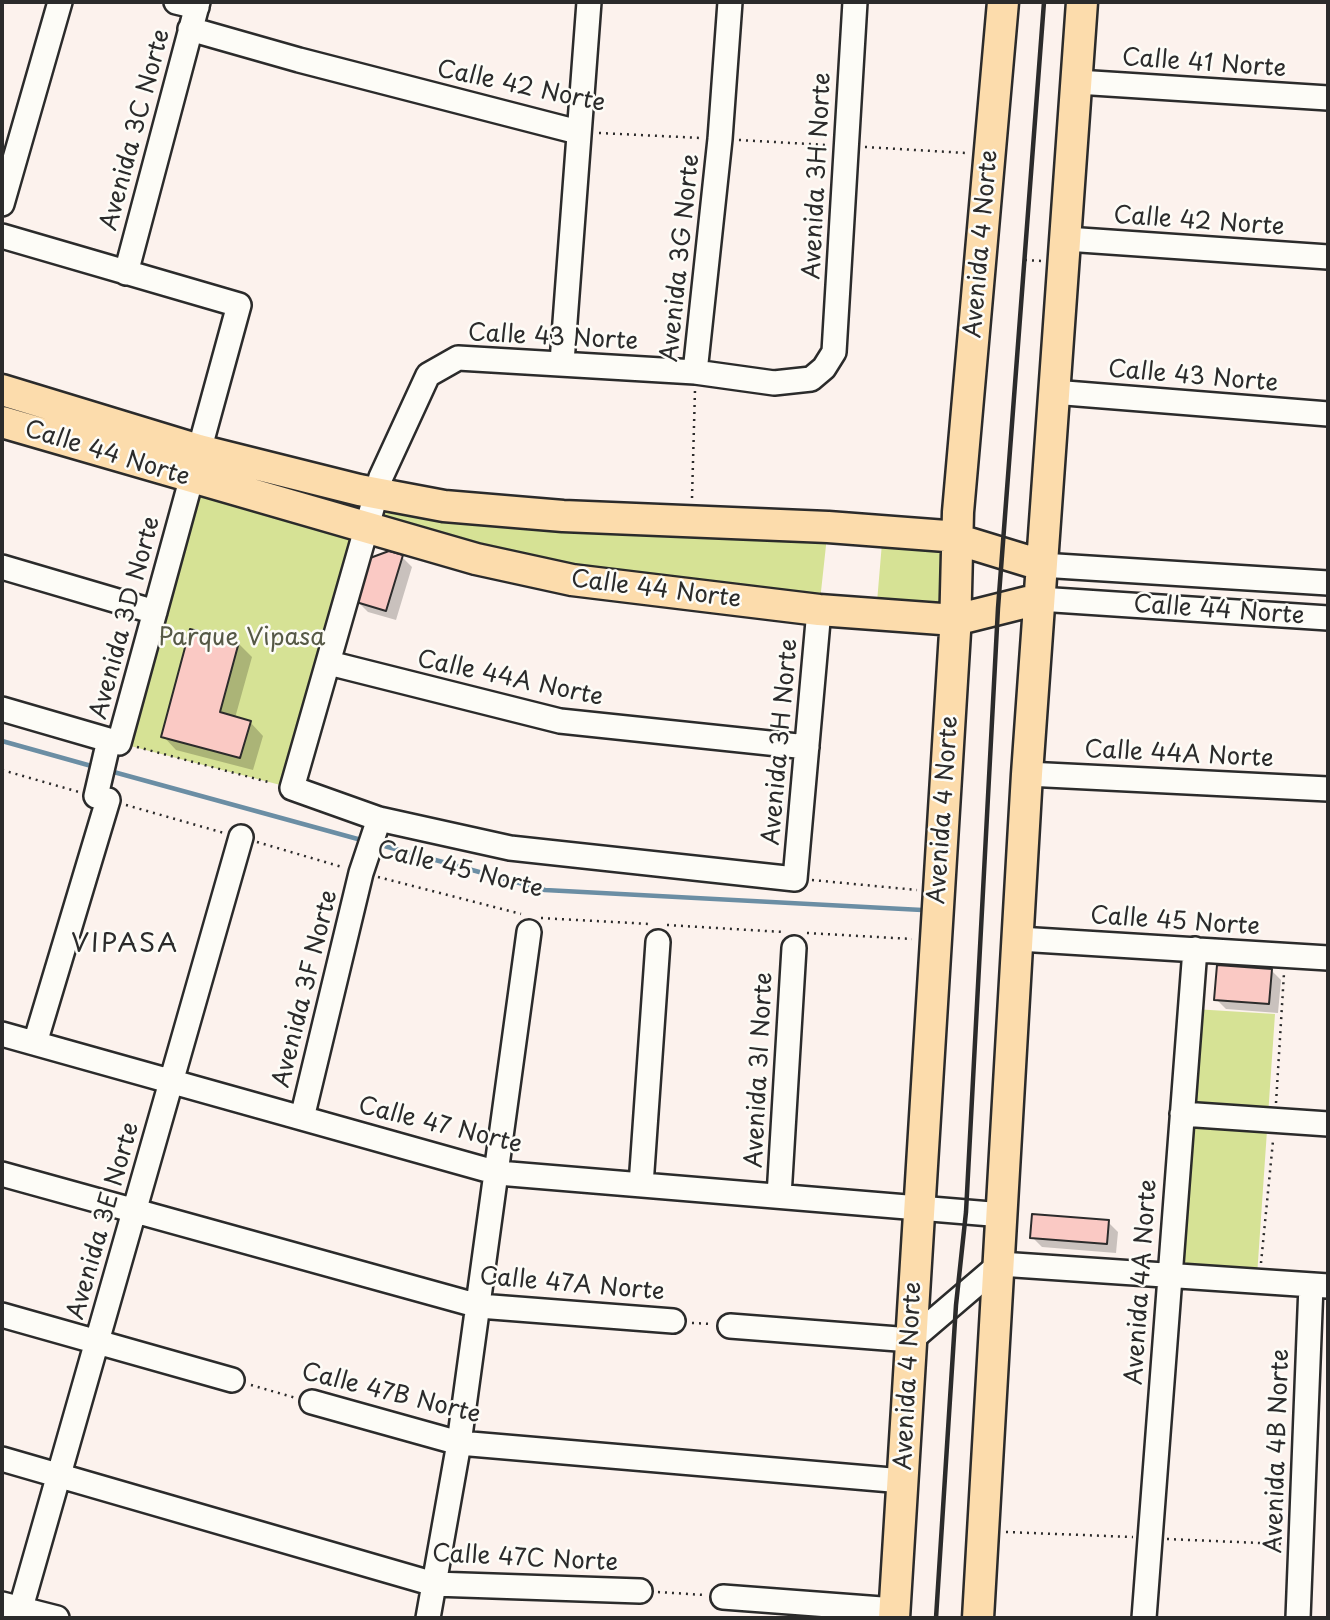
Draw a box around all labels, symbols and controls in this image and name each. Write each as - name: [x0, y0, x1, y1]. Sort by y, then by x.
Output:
- street label: Avenida 3C Norte: [95, 26, 177, 234]
- street label: Calle 41 Norte: [1121, 44, 1287, 84]
- street label: Calle 42 Norte: [434, 55, 608, 119]
- street label: Avenida 3H Norte: [798, 72, 838, 280]
- street label: Avenida 4 Norte: [959, 149, 1005, 339]
- street label: Avenida 3G Norte: [656, 153, 706, 363]
- street label: Calle 42 Norte: [1113, 202, 1285, 242]
- street label: Calle 43 Norte: [467, 319, 639, 357]
- street label: Calle 43 Norte: [1107, 355, 1279, 399]
- street label: Calle 44 Norte: [21, 415, 193, 493]
- street label: Avenida 3D Norte: [85, 513, 167, 723]
- street label: Calle 44 Norte: [569, 565, 743, 615]
- street label: Calle 44 Norte: [1133, 591, 1305, 631]
- park label: Parque Vipasa: [159, 624, 325, 652]
- street label: Avenida 3H Norte: [758, 638, 804, 846]
- street label: Calle 44A Norte: [414, 645, 606, 713]
- street label: Avenida 4 Norte: [923, 715, 965, 905]
- street label: Calle 44A Norte: [1084, 736, 1274, 774]
- street label: Calle 45 Norte: [374, 835, 546, 905]
- street label: Avenida 3F Norte: [268, 887, 344, 1091]
- street label: Calle 45 Norte: [1089, 902, 1261, 942]
- district label: VIPASA: [72, 929, 178, 961]
- street label: Avenida 3I Norte: [740, 971, 780, 1169]
- street label: Calle 47 Norte: [355, 1092, 525, 1160]
- street label: Avenida 3E Norte: [62, 1119, 146, 1323]
- street label: Avenida 4A Norte: [1120, 1178, 1164, 1386]
- street label: Calle 47A Norte: [478, 1263, 666, 1307]
- street label: Avenida 4 Norte: [890, 1281, 928, 1471]
- street label: Avenida 4B Norte: [1260, 1348, 1296, 1554]
- street label: Calle 47B Norte: [298, 1358, 484, 1430]
- street label: Calle 47C Norte: [431, 1540, 619, 1578]

